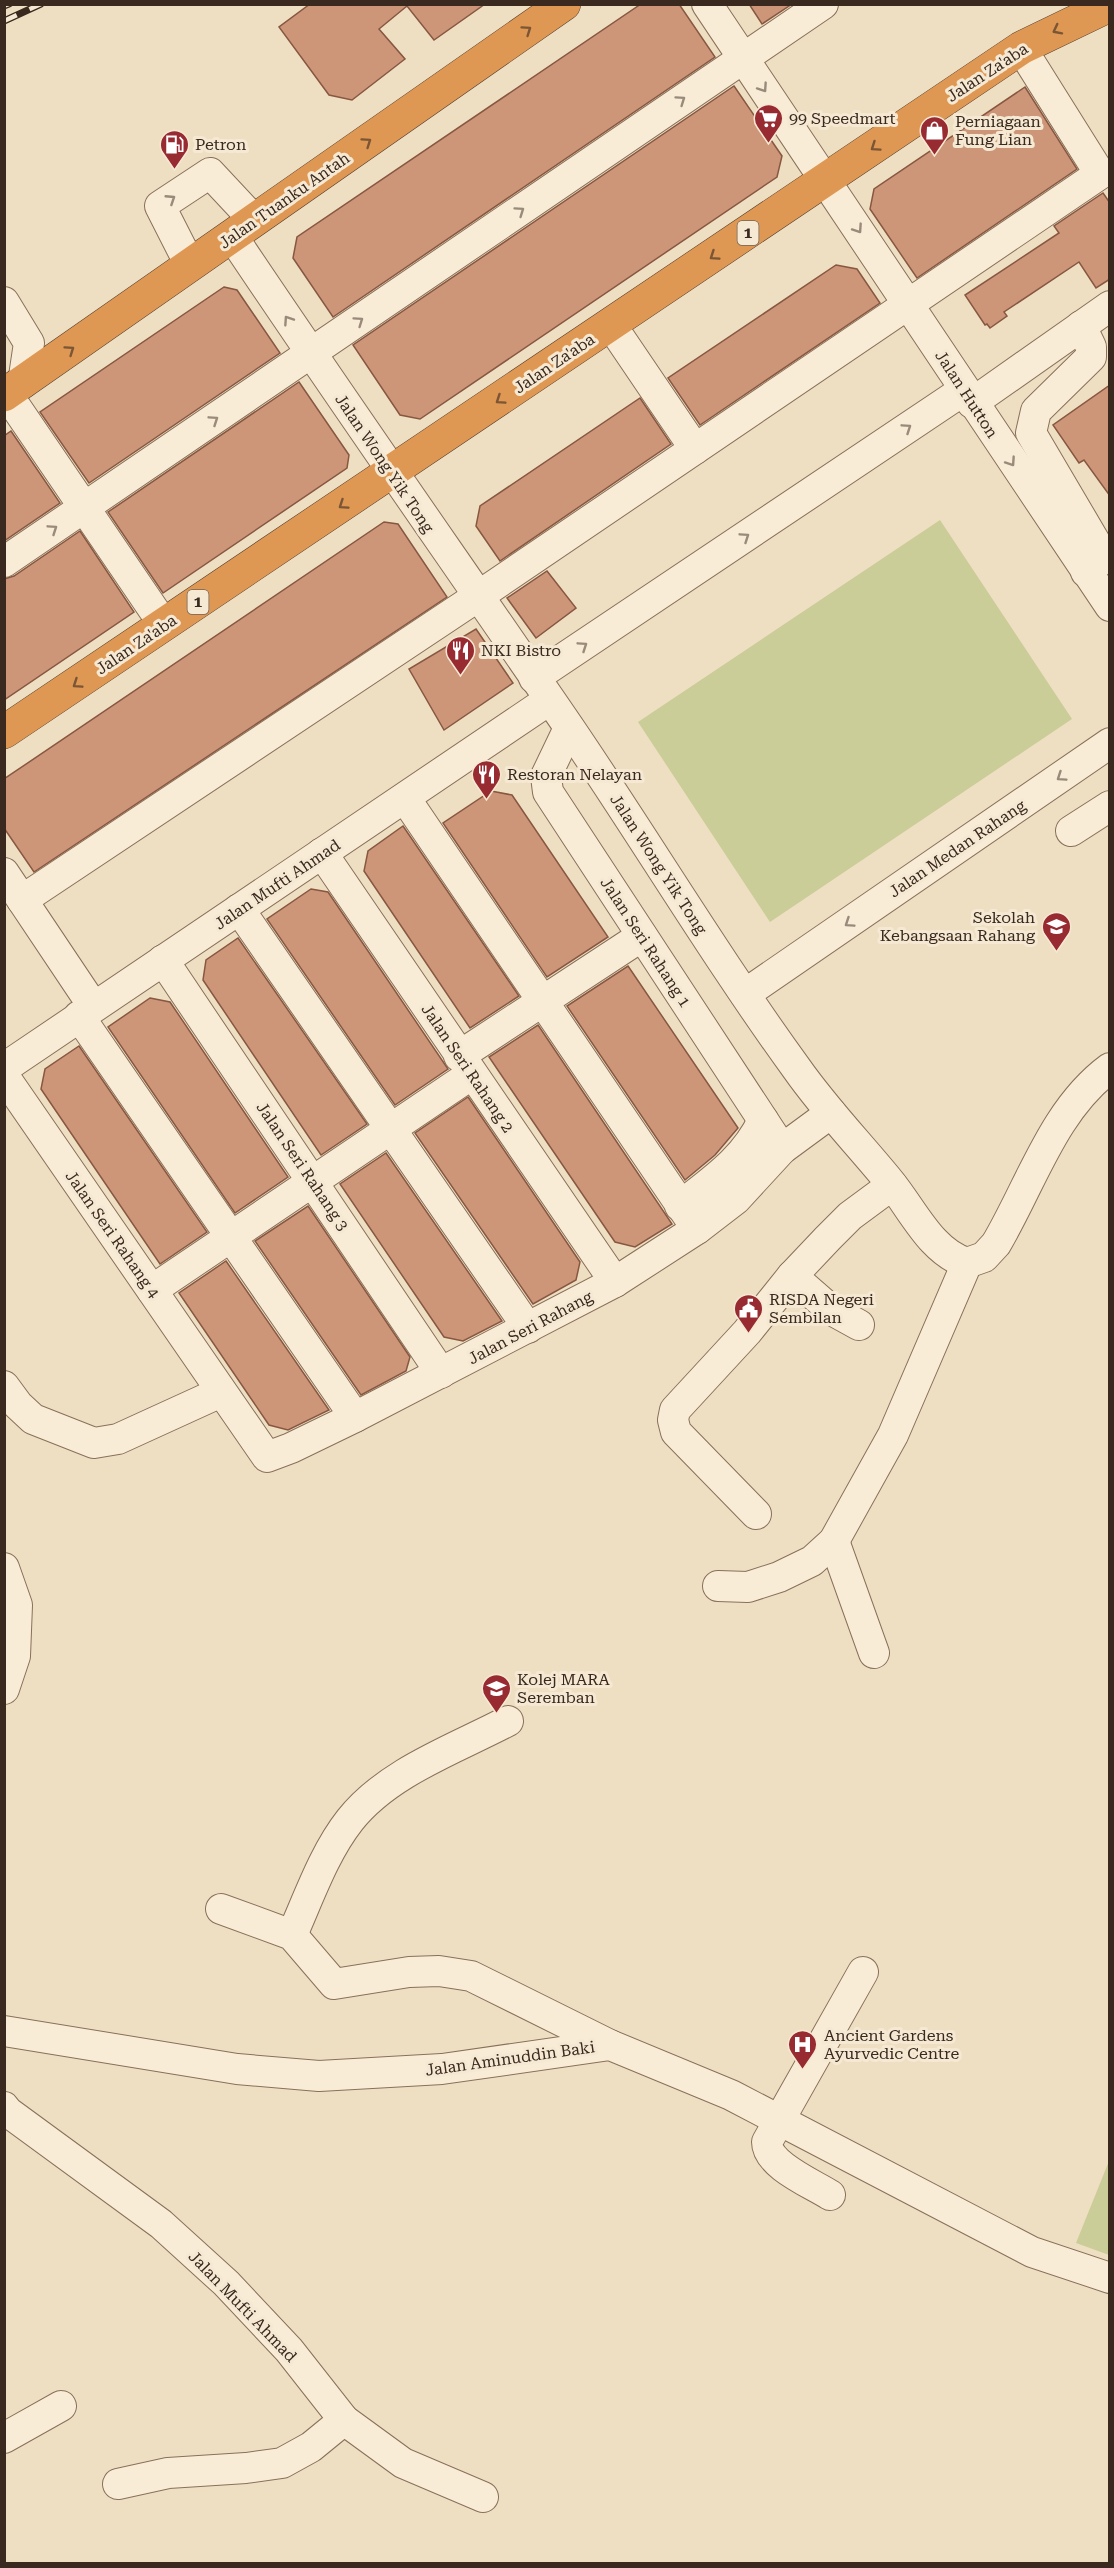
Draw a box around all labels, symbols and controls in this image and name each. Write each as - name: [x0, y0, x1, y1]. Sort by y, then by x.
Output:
- one-way arrow: [1052, 23, 1063, 34]
- one-way arrow: [520, 26, 531, 37]
- street label: Jalan Za'aba: [943, 39, 1032, 106]
- one-way arrow: [756, 81, 767, 92]
- one-way arrow: [674, 96, 685, 107]
- supermarket icon: 99 Speedmart: [752, 102, 784, 144]
- place label: 99 Speedmart: [789, 109, 895, 128]
- place label: Perniagaan Fung Lian: [955, 112, 1041, 149]
- shop icon: Perniagaan Fung Lian: [918, 114, 950, 156]
- fuel station icon: Petron: [158, 128, 190, 170]
- place label: Petron: [195, 135, 246, 154]
- one-way arrow: [360, 138, 371, 149]
- one-way arrow: [871, 139, 882, 150]
- street label: Jalan Tuanku Antah: [215, 148, 353, 253]
- one-way arrow: [164, 195, 175, 206]
- one-way arrow: [513, 207, 524, 218]
- road number: 1: [738, 221, 758, 245]
- one-way arrow: [851, 223, 862, 234]
- one-way arrow: [709, 249, 720, 260]
- one-way arrow: [284, 316, 296, 326]
- one-way arrow: [353, 317, 364, 328]
- street label: Jalan Za'aba: [510, 329, 599, 397]
- one-way arrow: [63, 346, 74, 357]
- street label: Jalan Hutton: [931, 347, 1002, 442]
- street label: Jalan Wong Yik Tong: [331, 390, 439, 537]
- one-way arrow: [496, 393, 507, 404]
- one-way arrow: [208, 416, 219, 427]
- one-way arrow: [900, 424, 911, 435]
- one-way arrow: [1004, 456, 1016, 466]
- one-way arrow: [339, 498, 350, 509]
- one-way arrow: [46, 525, 57, 536]
- one-way arrow: [738, 533, 749, 544]
- road number: 1: [188, 590, 208, 614]
- street label: Jalan Za'aba: [92, 610, 181, 678]
- restaurant icon: NKI Bistro: [444, 634, 476, 676]
- place label: NKI Bistro: [481, 641, 561, 660]
- one-way arrow: [577, 641, 587, 653]
- one-way arrow: [72, 677, 83, 688]
- restaurant icon: Restoran Nelayan: [470, 758, 502, 800]
- place label: Restoran Nelayan: [507, 765, 642, 784]
- one-way arrow: [1057, 770, 1068, 781]
- street label: Jalan Wong Yik Tong: [606, 791, 712, 939]
- street label: Jalan Medan Rahang: [885, 795, 1030, 901]
- street label: Jalan Mufti Ahmad: [211, 835, 344, 933]
- street label: Jalan Seri Rahang 1: [596, 874, 695, 1011]
- place label: Sekolah Kebangsaan Rahang: [880, 908, 1036, 945]
- school or university icon: Sekolah Kebangsaan Rahang: [1040, 910, 1072, 952]
- one-way arrow: [844, 916, 855, 927]
- street label: Jalan Seri Rahang 2: [417, 1000, 518, 1136]
- street label: Jalan Seri Rahang 3: [252, 1098, 353, 1234]
- street label: Jalan Seri Rahang 4: [61, 1167, 164, 1302]
- street label: Jalan Seri Rahang: [465, 1286, 596, 1368]
- place label: RISDA Negeri Sembilan: [769, 1290, 874, 1327]
- public building icon: RISDA Negeri Sembilan: [732, 1292, 764, 1334]
- place label: Kolej MARA Seremban: [517, 1670, 610, 1707]
- school or university icon: Kolej MARA Seremban: [480, 1672, 512, 1714]
- place label: Ancient Gardens Ayurvedic Centre: [824, 2026, 959, 2063]
- hospital icon: Ancient Gardens Ayurvedic Centre: [787, 2028, 819, 2070]
- street label: Jalan Aminuddin Baki: [424, 2037, 596, 2080]
- street label: Jalan Mufti Ahmad: [185, 2247, 301, 2366]

